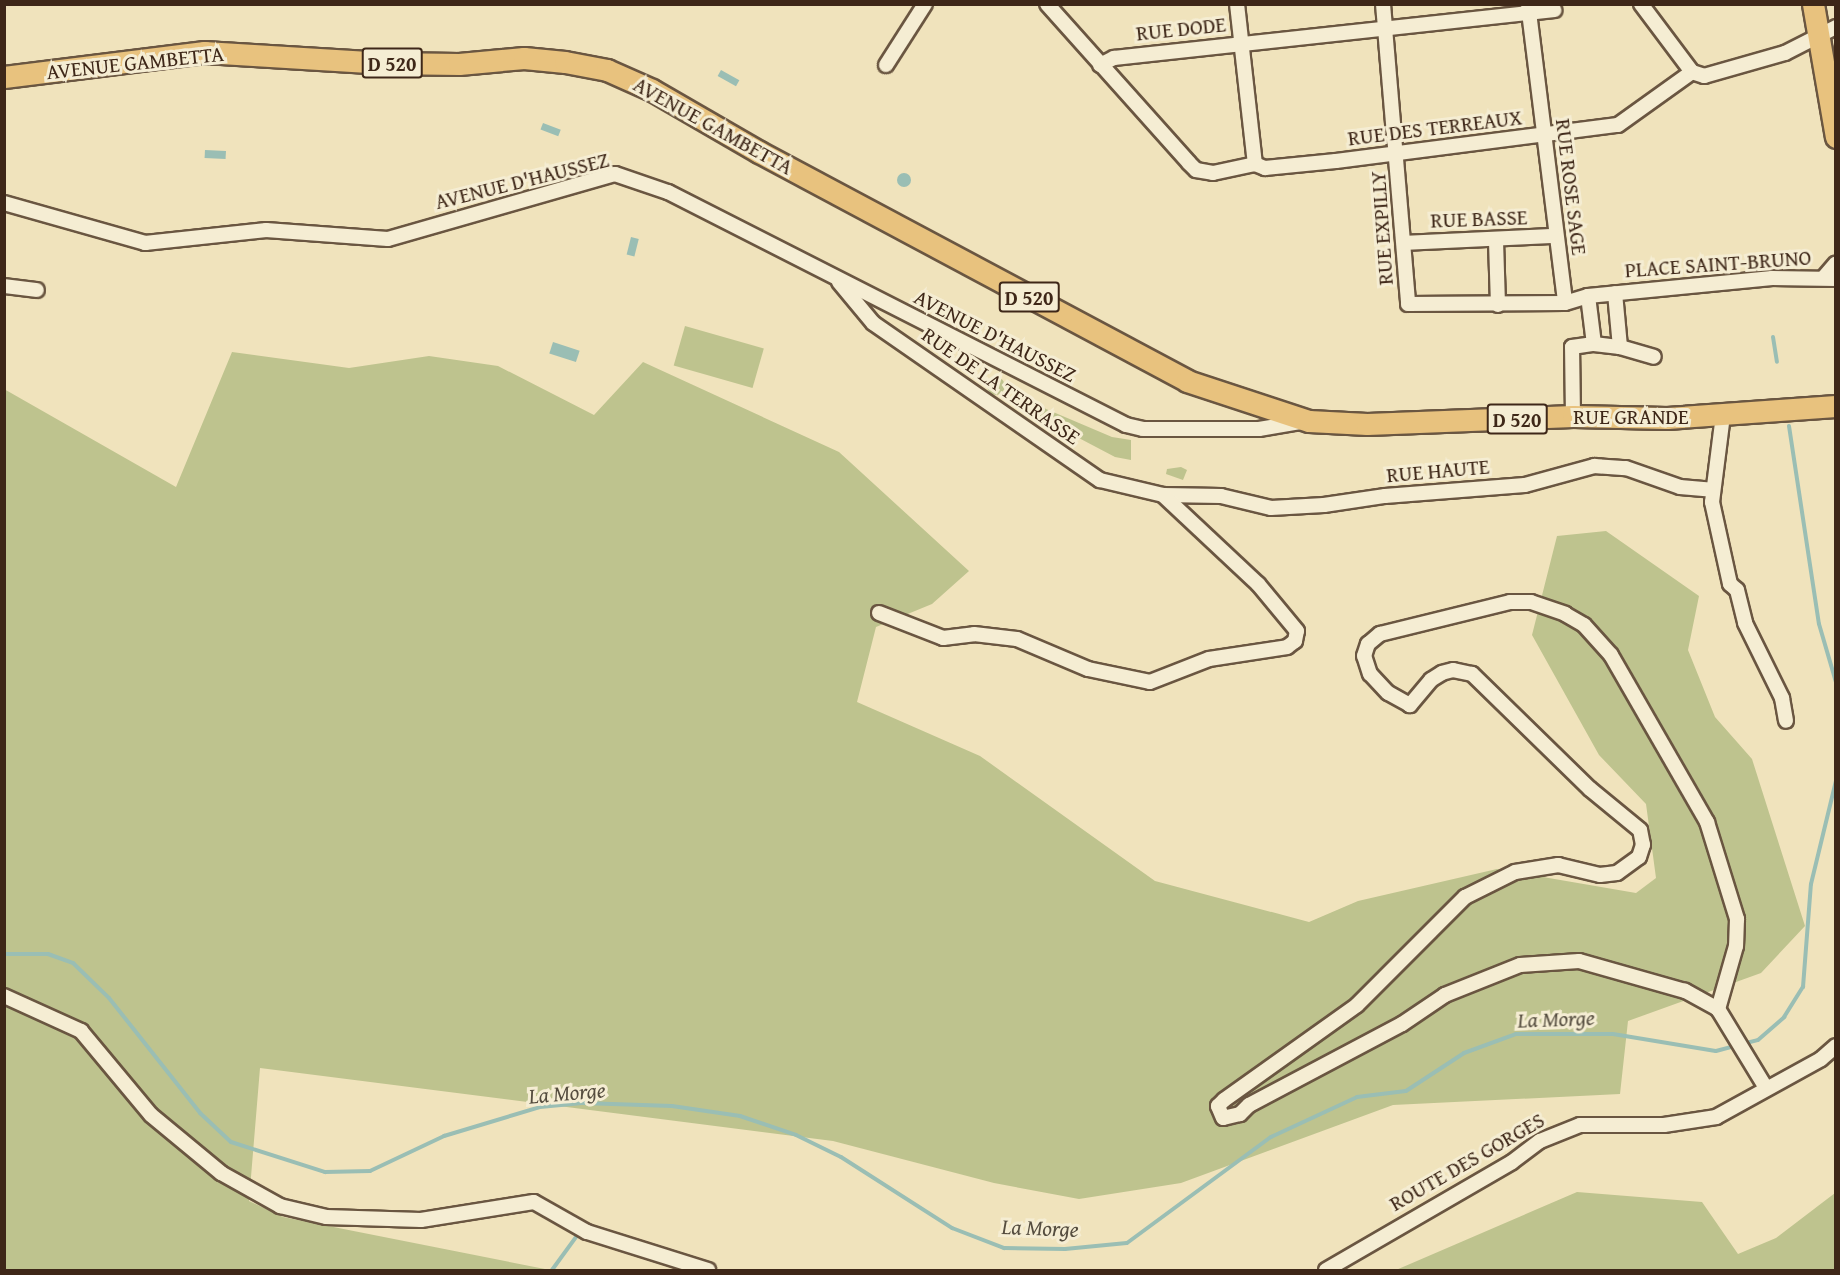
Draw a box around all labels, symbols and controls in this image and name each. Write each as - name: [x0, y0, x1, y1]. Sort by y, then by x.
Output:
- street label: RUE DODE: [1135, 12, 1227, 46]
- street label: AVENUE GAMBETTA: [45, 41, 225, 85]
- road number: D 520: [360, 46, 424, 80]
- street label: AVENUE GAMBETTA: [629, 72, 797, 180]
- street label: RUE DES TERREAUX: [1346, 105, 1524, 151]
- street label: RUE ROSE SAGE: [1550, 117, 1592, 257]
- street label: AVENUE D'HAUSSEZ: [432, 147, 612, 215]
- street label: RUE EXPILLY: [1365, 170, 1399, 286]
- street label: RUE BASSE: [1430, 205, 1528, 233]
- street label: PLACE SAINT-BRUNO: [1624, 245, 1812, 283]
- road number: D 520: [998, 280, 1060, 314]
- street label: AVENUE D'HAUSSEZ: [910, 284, 1080, 388]
- street label: RUE DE LA TERRASSE: [917, 322, 1085, 450]
- road number: D 520: [1486, 402, 1549, 436]
- street label: RUE GRANDE: [1573, 404, 1689, 430]
- street label: RUE HAUTE: [1385, 454, 1491, 488]
- water label: La Morge: [1517, 1004, 1595, 1034]
- water label: La Morge: [527, 1076, 607, 1110]
- street label: ROUTE DES GORGES: [1385, 1107, 1549, 1217]
- water label: La Morge: [1001, 1213, 1079, 1243]

